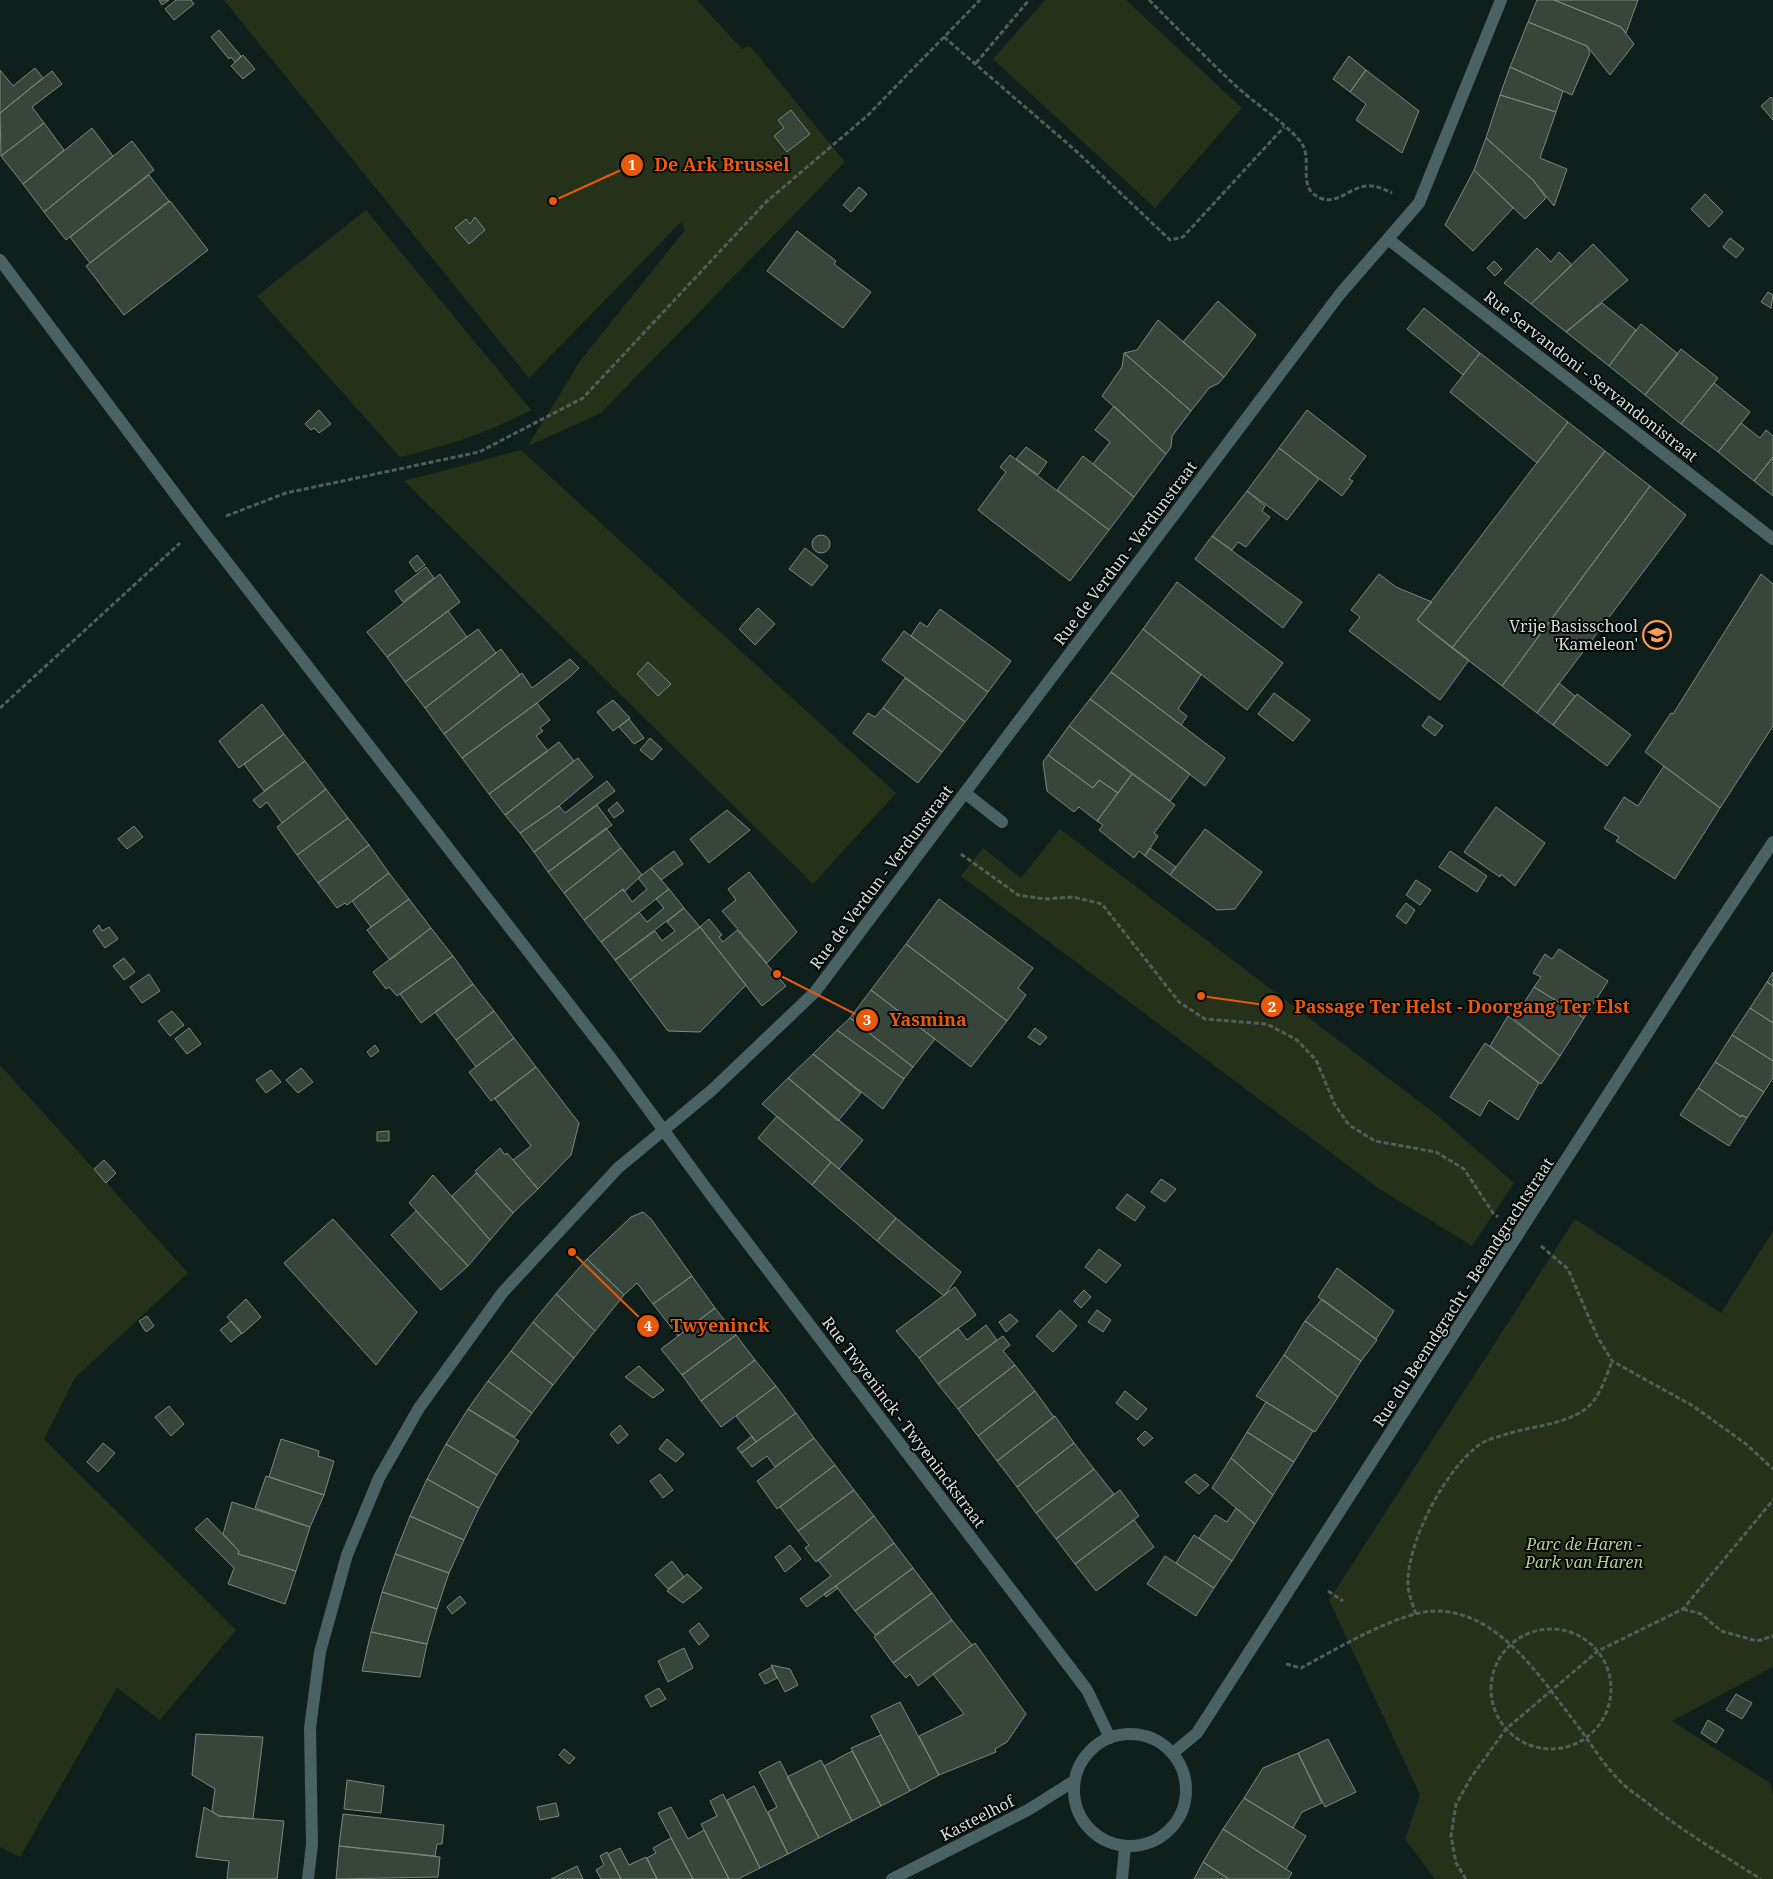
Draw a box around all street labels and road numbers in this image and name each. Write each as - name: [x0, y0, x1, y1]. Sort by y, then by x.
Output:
- street label: Rue Servandoni - Servandonistraat: [1479, 285, 1703, 467]
- street label: Rue de Verdun - Verdunstraat: [1048, 456, 1202, 650]
- street label: Rue de Verdun - Verdunstraat: [804, 780, 958, 974]
- street label: Rue du Beemdgracht - Beemdgrachtstraat: [1368, 1153, 1559, 1431]
- street label: Rue Twyeninck - Twyeninckstraat: [817, 1312, 991, 1532]
- street label: Kasteelhof: [936, 1789, 1020, 1846]

